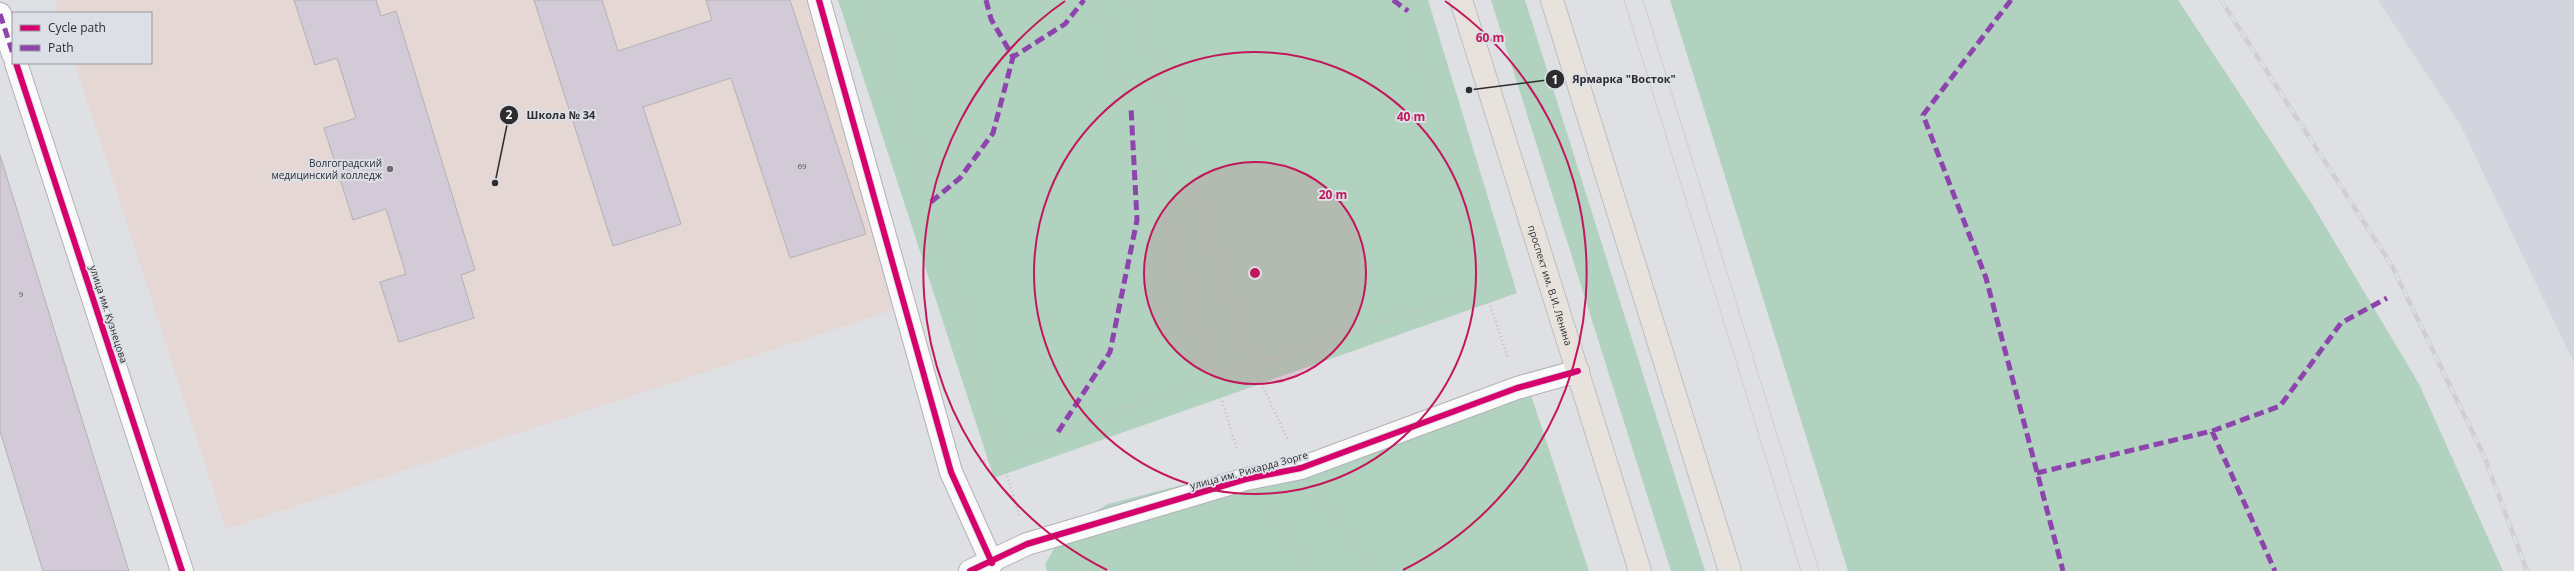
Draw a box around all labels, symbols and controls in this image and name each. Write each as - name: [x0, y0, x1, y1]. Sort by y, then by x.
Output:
- legend: [12, 12, 152, 64]
- text: Cycle path: [48, 19, 106, 36]
- text: 60 m: [1476, 29, 1504, 46]
- text: Path: [48, 39, 74, 56]
- callout: Ярмарка "Восток": [1545, 68, 1684, 91]
- text: 1: [1552, 71, 1558, 88]
- text: Ярмарка "Восток": [1571, 71, 1676, 86]
- callout: Школа № 34: [499, 104, 604, 127]
- text: 2: [506, 106, 513, 123]
- text: Школа № 34: [527, 107, 596, 122]
- text: 40 m: [1397, 108, 1425, 125]
- place label: Волгоградский медицинский колледж: [271, 156, 383, 182]
- house number: 69: [797, 160, 807, 171]
- marker: Волгоградский медицинский колледж: [385, 164, 395, 174]
- text: 20 m: [1319, 186, 1347, 203]
- street label: проспект им. В.И. Ленина: [1525, 223, 1576, 347]
- street label: улица им. Кузнецова: [87, 263, 131, 365]
- centre of rings: [1248, 266, 1262, 280]
- house number: 9: [19, 288, 24, 299]
- street label: улица им. Рихарда Зорге: [1189, 447, 1310, 492]

